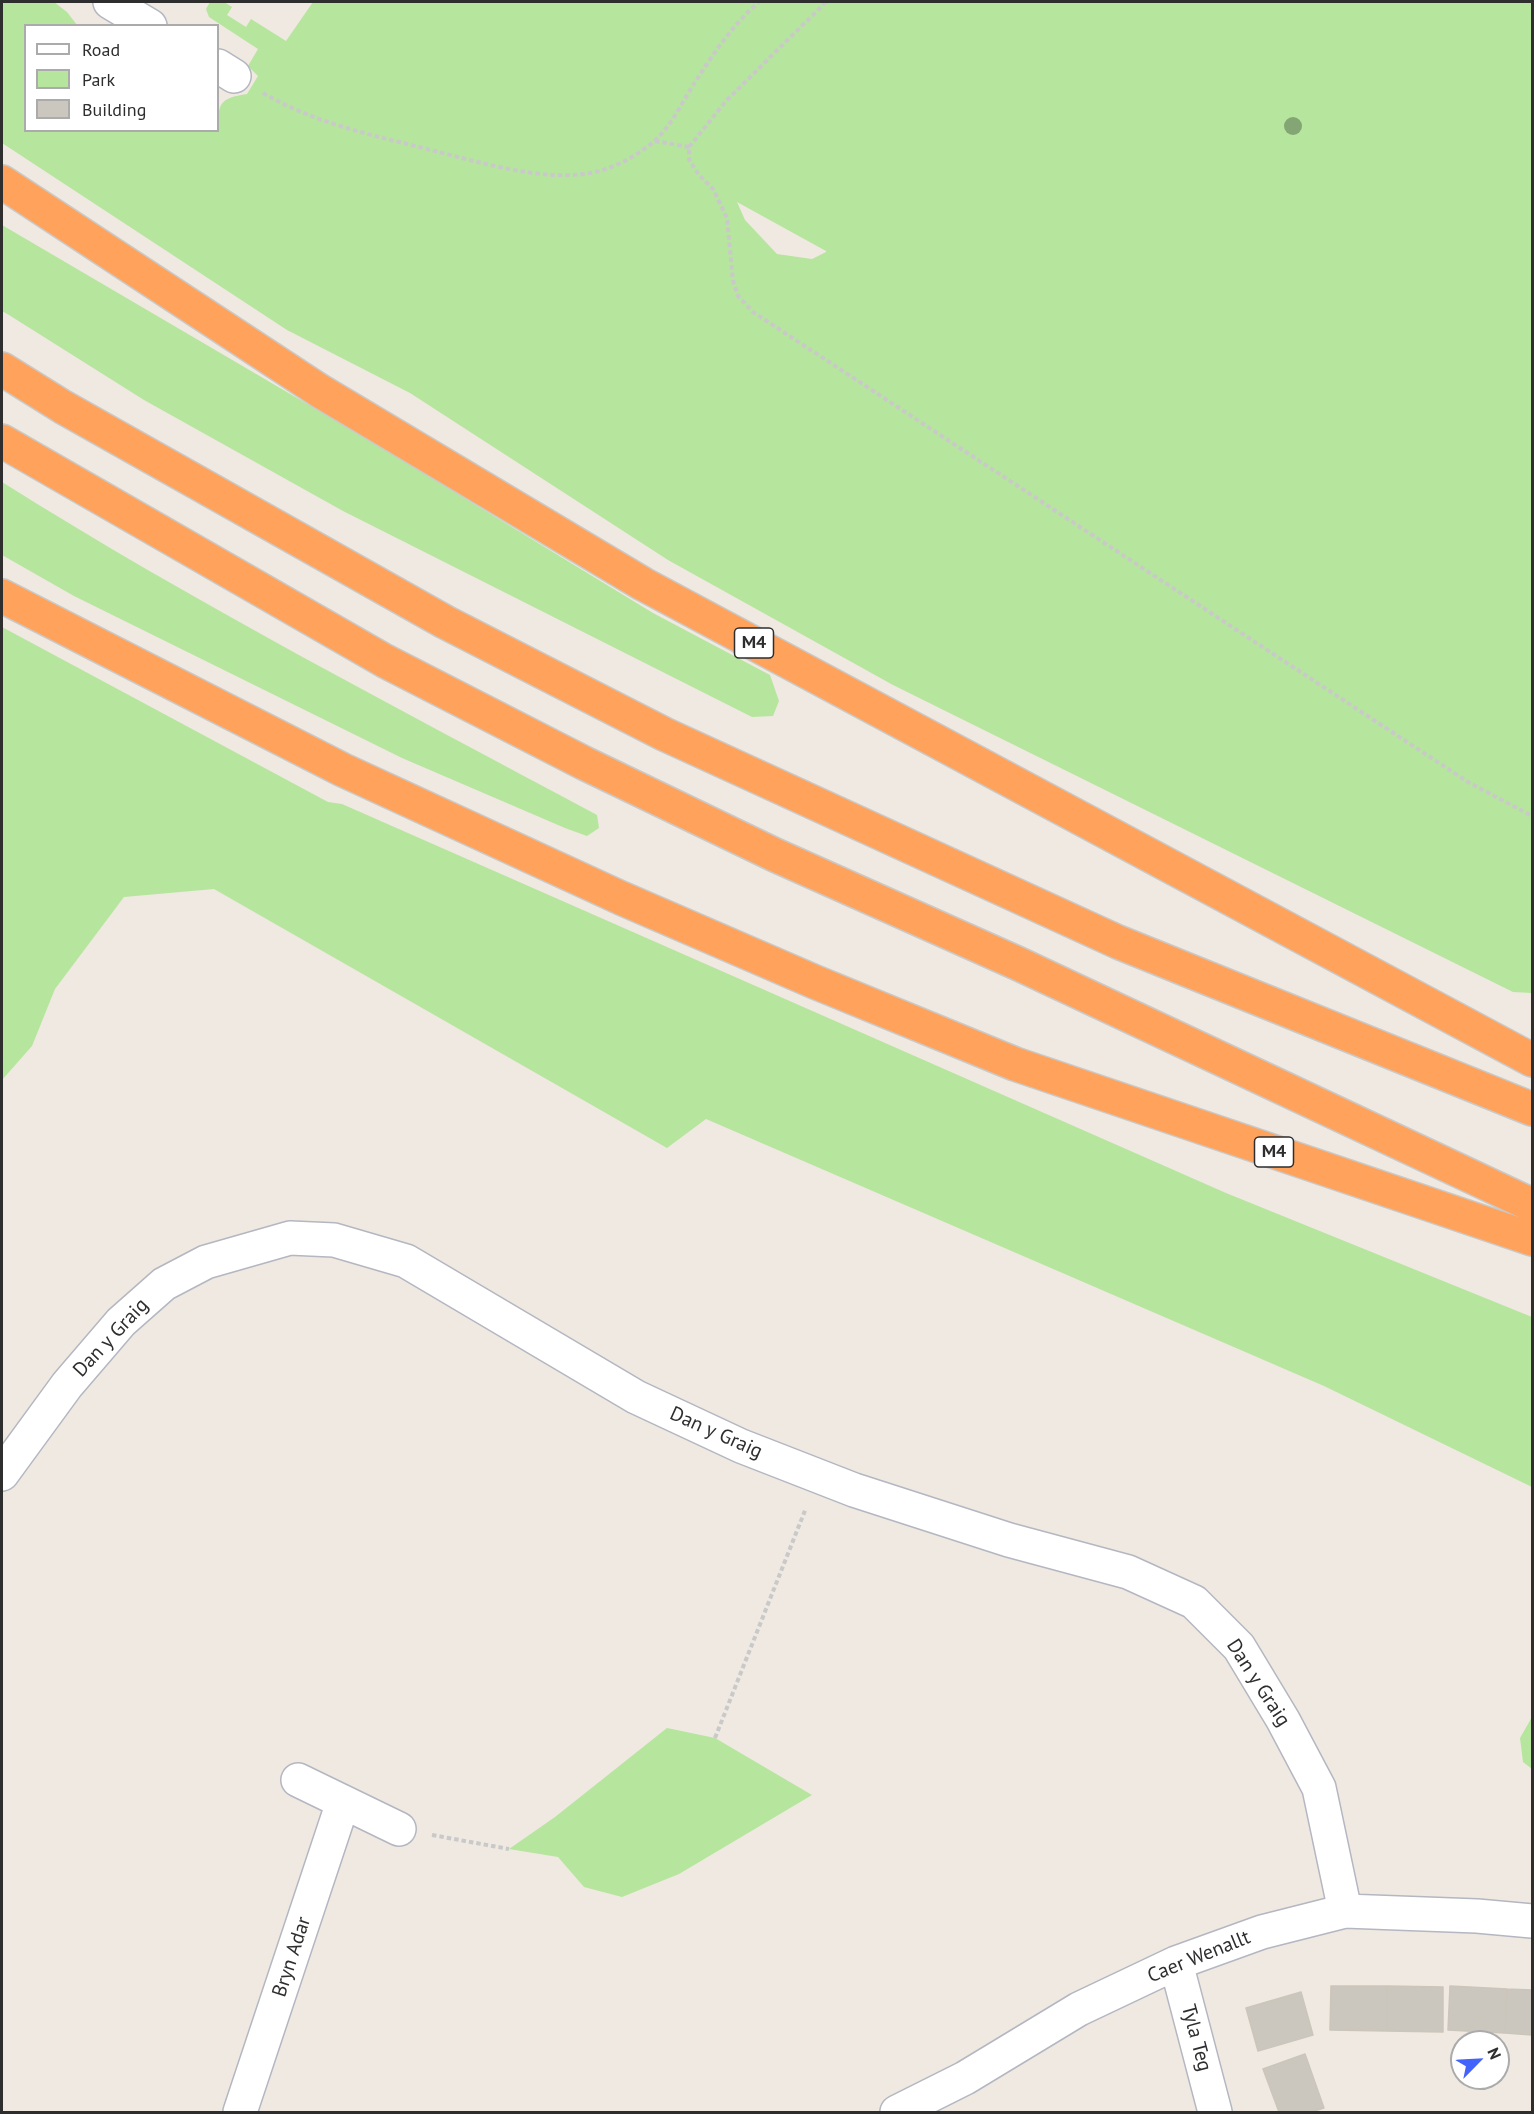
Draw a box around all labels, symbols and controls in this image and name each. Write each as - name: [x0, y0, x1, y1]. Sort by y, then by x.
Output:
- legend: [24, 24, 219, 132]
- text: Road: [82, 38, 120, 61]
- text: Park: [82, 68, 115, 91]
- text: Building: [82, 98, 146, 121]
- road number: M4: [734, 628, 774, 658]
- road number: M4: [1254, 1137, 1294, 1167]
- street label: Dan y Graig: [68, 1294, 154, 1382]
- street label: Dan y Graig: [666, 1402, 766, 1464]
- street label: Dan y Graig: [1221, 1635, 1295, 1731]
- street label: Bryn Adar: [268, 1914, 316, 2000]
- street label: Caer Wenallt: [1144, 1926, 1254, 1988]
- street label: Tyla Teg: [1176, 2002, 1216, 2074]
- north arrow: [1450, 2030, 1510, 2090]
- text: N: [1483, 2045, 1506, 2062]

